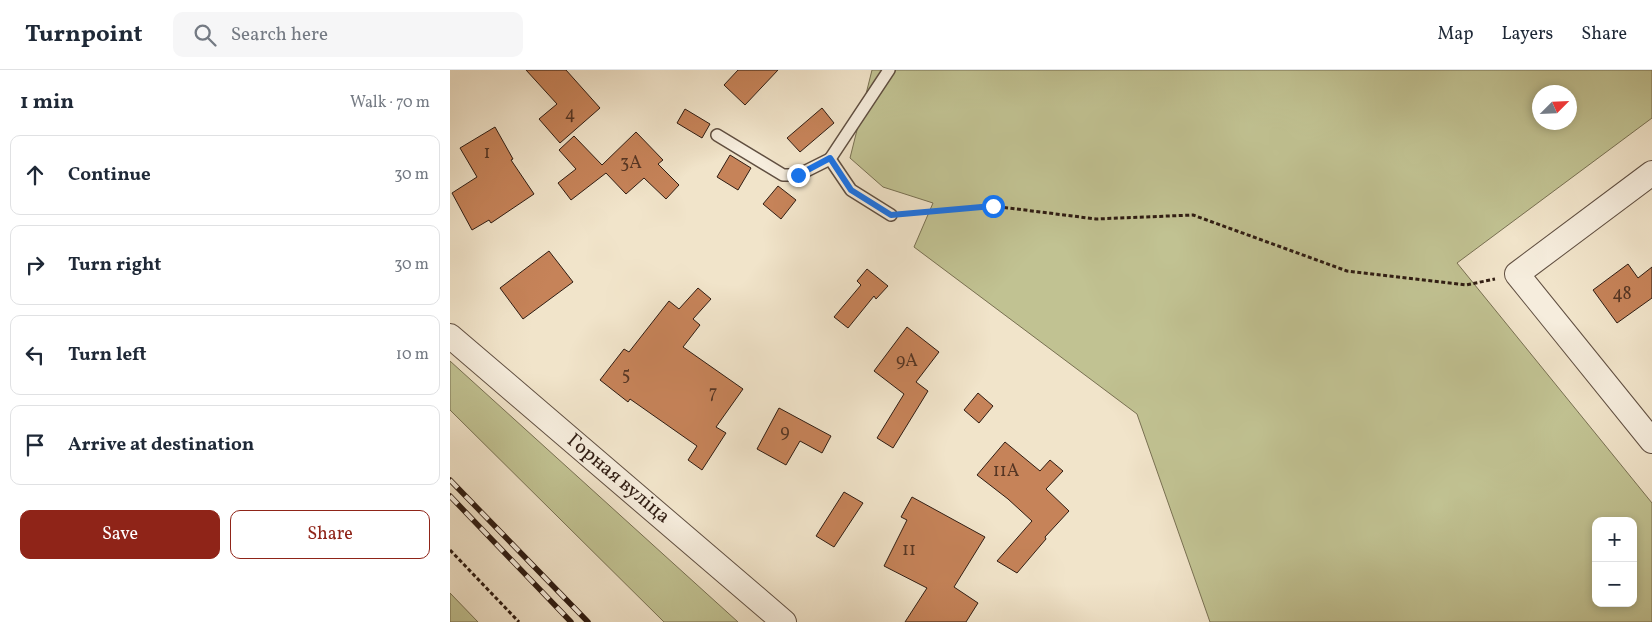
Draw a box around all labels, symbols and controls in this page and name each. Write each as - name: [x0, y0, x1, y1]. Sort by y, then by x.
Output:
- search box: [173, 12, 523, 57]
- text: Turnpoint: [25, 18, 143, 52]
- icon: search: [191, 21, 219, 49]
- text: Search here: [231, 22, 328, 48]
- text: Map: [1437, 22, 1473, 47]
- text: Layers: [1501, 22, 1553, 47]
- text: Share: [1581, 22, 1627, 47]
- north arrow: [1532, 85, 1577, 130]
- text: 1 min: [20, 88, 74, 117]
- text: Walk · 70 m: [350, 92, 430, 114]
- house number: 4: [565, 102, 575, 127]
- house number: 1: [484, 141, 490, 166]
- house number: 3А: [620, 151, 642, 176]
- icon: ahead: [21, 161, 49, 189]
- text: Continue: [68, 162, 151, 188]
- text: 30 m: [394, 164, 429, 186]
- route end: [787, 164, 810, 187]
- route start: [982, 195, 1005, 218]
- icon: right: [21, 251, 49, 279]
- text: Turn right: [68, 252, 161, 278]
- text: 30 m: [394, 254, 429, 276]
- house number: 48: [1612, 282, 1632, 307]
- icon: left: [21, 341, 49, 369]
- text: Turn left: [68, 342, 147, 368]
- text: 10 m: [396, 344, 429, 366]
- house number: 9А: [896, 349, 918, 374]
- house number: 5: [622, 363, 630, 388]
- house number: 7: [709, 381, 717, 406]
- house number: 9: [780, 420, 790, 445]
- street label: Горная вуліца: [560, 427, 676, 531]
- icon: arrive: [21, 431, 49, 459]
- text: Arrive at destination: [68, 432, 254, 458]
- house number: 11А: [993, 459, 1020, 484]
- button: Save: [20, 510, 220, 559]
- button: Share: [230, 510, 430, 559]
- map controls: [1592, 517, 1637, 607]
- button: +: [1592, 517, 1637, 562]
- house number: 11: [902, 538, 916, 563]
- button: −: [1592, 562, 1637, 607]

